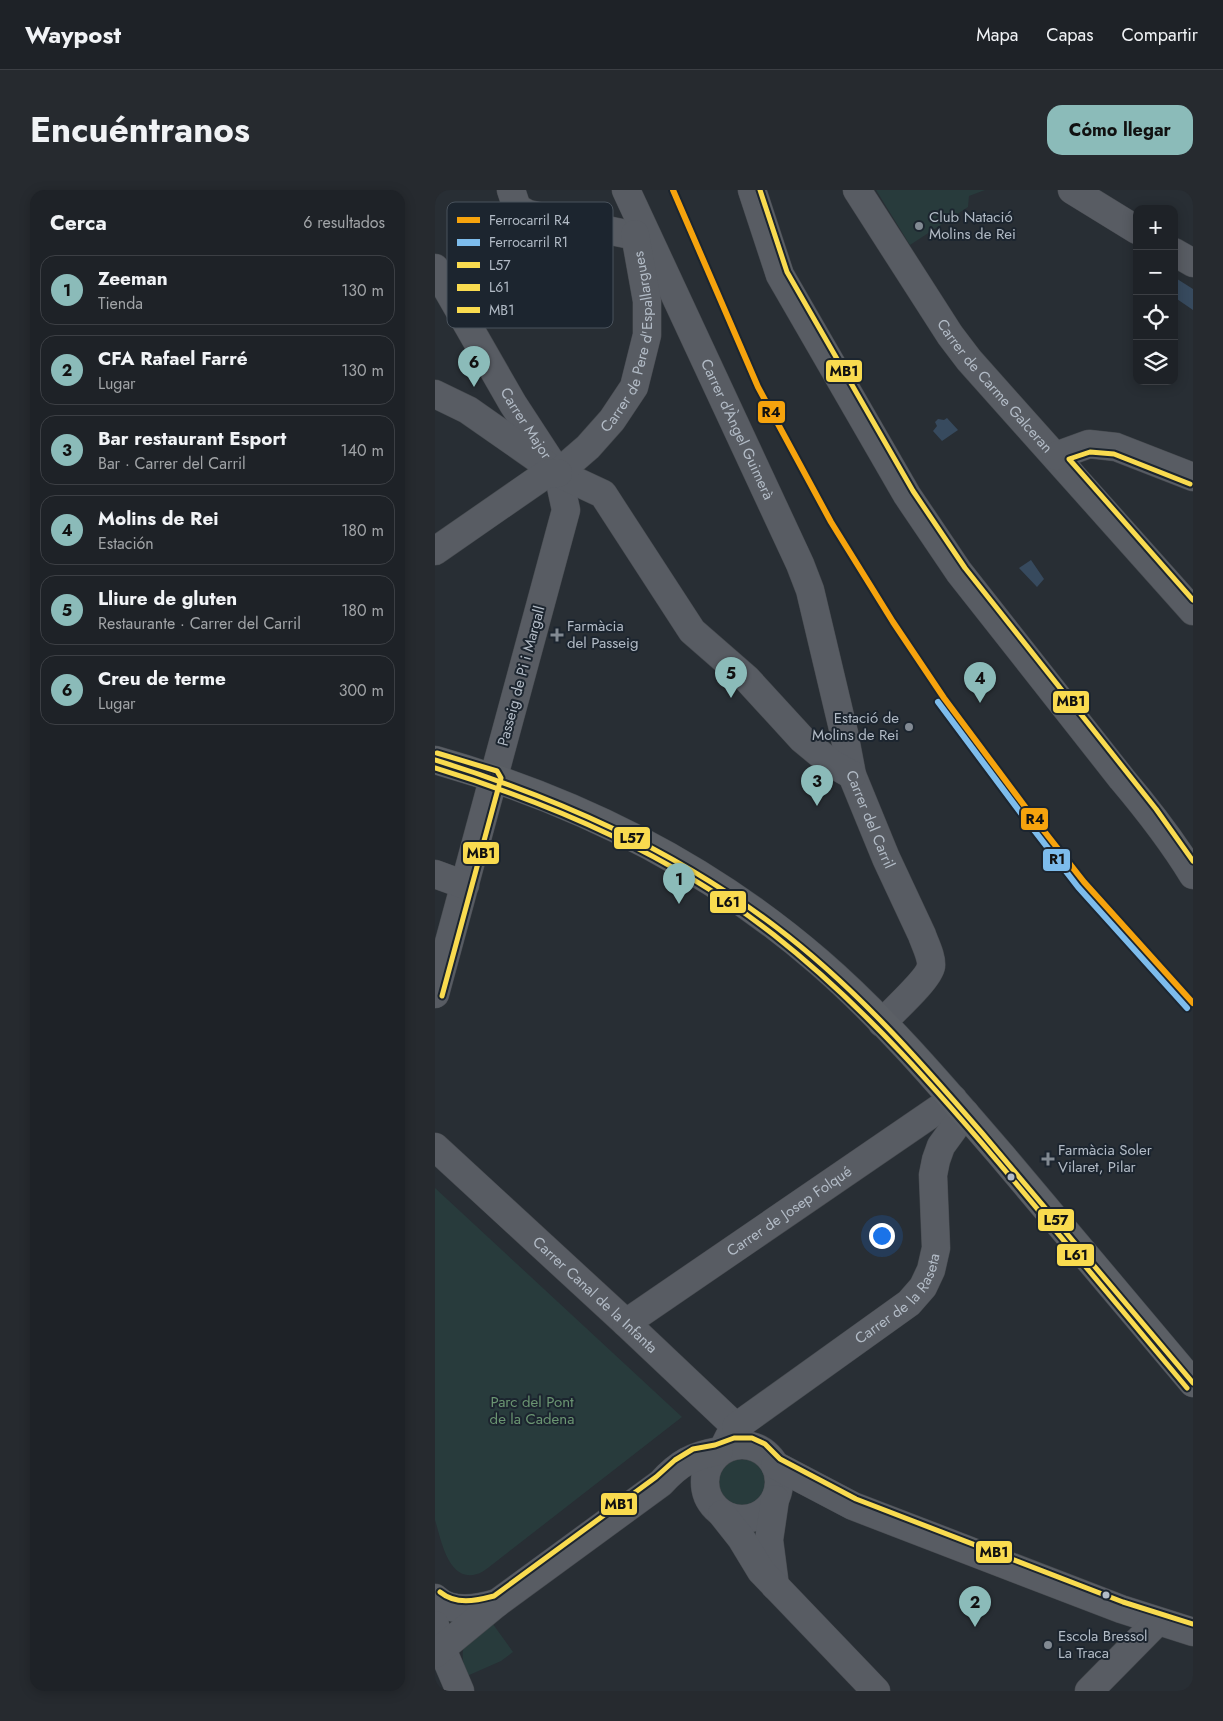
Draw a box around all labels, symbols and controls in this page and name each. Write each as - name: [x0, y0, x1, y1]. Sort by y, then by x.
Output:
- text: Waypost: [25, 17, 121, 52]
- text: Mapa: [976, 22, 1018, 48]
- text: Capas: [1046, 22, 1094, 48]
- text: Compartir: [1122, 22, 1198, 48]
- text: Encuéntranos: [30, 105, 250, 155]
- button: Cómo llegar: [1047, 105, 1193, 155]
- legend: [447, 202, 613, 328]
- map controls: [1133, 205, 1178, 385]
- button: +: [1133, 205, 1178, 250]
- place label: Club Natació Molins de Rei: [929, 206, 1016, 245]
- text: Cerca: [50, 208, 107, 238]
- text: Ferrocarril R4: [489, 210, 570, 230]
- text: 6 resultados: [303, 211, 385, 234]
- marker: Club Natació Molins de Rei: [913, 220, 925, 232]
- text: Ferrocarril R1: [489, 232, 568, 252]
- street label: Carrer de Pere d'Espallargues: [595, 250, 658, 437]
- button: −: [1133, 250, 1178, 295]
- text: L57: [489, 255, 511, 275]
- text: Zeeman: [98, 265, 168, 292]
- text: L61: [489, 277, 510, 297]
- text: 1: [63, 279, 71, 302]
- text: 130 m: [341, 279, 384, 302]
- text: Tienda: [98, 292, 143, 315]
- button: locate: [1133, 295, 1178, 340]
- text: MB1: [489, 300, 514, 320]
- street label: Carrer de Carme Galceran: [931, 315, 1058, 458]
- button: layers: [1133, 340, 1178, 385]
- text: CFA Rafael Farré: [98, 345, 248, 372]
- pin: 6: [458, 346, 490, 387]
- street label: Carrer d'Àngel Guimerà: [695, 355, 780, 503]
- text: 2: [62, 359, 72, 382]
- text: 130 m: [341, 359, 384, 382]
- line badge: MB1: [825, 359, 863, 383]
- text: MB1: [830, 361, 858, 381]
- text: Lugar: [98, 372, 136, 395]
- street label: Carrer Major: [495, 383, 558, 464]
- line badge: R4: [757, 400, 786, 424]
- text: R4: [762, 402, 781, 422]
- text: Bar restaurant Esport: [98, 425, 286, 452]
- text: 3: [62, 439, 72, 462]
- text: 140 m: [341, 439, 384, 462]
- text: Bar · Carrer del Carril: [98, 452, 246, 475]
- text: Molins de Rei: [98, 505, 219, 532]
- text: 4: [61, 519, 73, 542]
- text: 180 m: [341, 519, 384, 542]
- text: Estación: [98, 532, 154, 555]
- text: Lliure de gluten: [98, 585, 237, 612]
- text: 5: [62, 599, 72, 622]
- text: 180 m: [341, 599, 384, 622]
- street label: Passeig de Pi i Margall: [492, 603, 550, 749]
- text: Restaurante · Carrer del Carril: [98, 612, 301, 635]
- place label: Farmàcia del Passeig: [567, 615, 638, 654]
- marker: Farmàcia del Passeig: [551, 629, 563, 641]
- pin: 5: [715, 657, 747, 698]
- pin: 4: [964, 662, 996, 703]
- text: Creu de terme: [98, 665, 226, 692]
- text: 6: [62, 679, 72, 702]
- text: 300 m: [339, 679, 384, 702]
- line badge: MB1: [1052, 690, 1090, 714]
- text: MB1: [1057, 691, 1085, 711]
- text: Lugar: [98, 692, 136, 715]
- place label: Estació de Molins de Rei: [812, 707, 899, 746]
- marker: Estació de Molins de Rei: [903, 721, 915, 733]
- pin: 3: [801, 765, 833, 806]
- street label: Carrer del Carril: [840, 767, 900, 872]
- line badge: R4: [1020, 807, 1049, 831]
- text: R4: [1026, 809, 1045, 829]
- line badge: L57: [613, 826, 651, 850]
- text: L57: [620, 828, 645, 848]
- line badge: MB1: [462, 841, 500, 865]
- text: MB1: [467, 843, 495, 863]
- line badge: R1: [1042, 848, 1071, 872]
- text: R1: [1049, 849, 1065, 869]
- pin: 1: [663, 863, 695, 904]
- line badge: L61: [709, 890, 747, 914]
- text: L61: [716, 892, 740, 912]
- place label: Farmàcia Soler Vilaret, Pilar: [1058, 1139, 1153, 1178]
- marker: Farmàcia Soler Vilaret, Pilar: [1042, 1153, 1054, 1165]
- street label: Carrer de Josep Folqué: [722, 1160, 857, 1262]
- unlabelled marker: [1006, 1172, 1016, 1182]
- line badge: L57: [1037, 1208, 1075, 1232]
- text: L57: [1044, 1210, 1069, 1230]
- your location: [869, 1223, 895, 1249]
- street label: Carrer Canal de la Infanta: [528, 1231, 663, 1358]
- line badge: L61: [1056, 1243, 1095, 1267]
- text: L61: [1064, 1245, 1088, 1265]
- street label: Carrer de la Raseta: [850, 1251, 945, 1349]
- park label: Parc del Pont de la Cadena: [490, 1391, 574, 1430]
- line badge: MB1: [600, 1492, 638, 1516]
- text: MB1: [605, 1494, 633, 1514]
- line badge: MB1: [975, 1540, 1013, 1564]
- text: MB1: [980, 1542, 1008, 1562]
- pin: 2: [959, 1586, 991, 1627]
- unlabelled marker: [1101, 1590, 1111, 1600]
- place label: Escola Bressol La Traca: [1058, 1625, 1148, 1664]
- marker: Escola Bressol La Traca: [1042, 1639, 1054, 1651]

